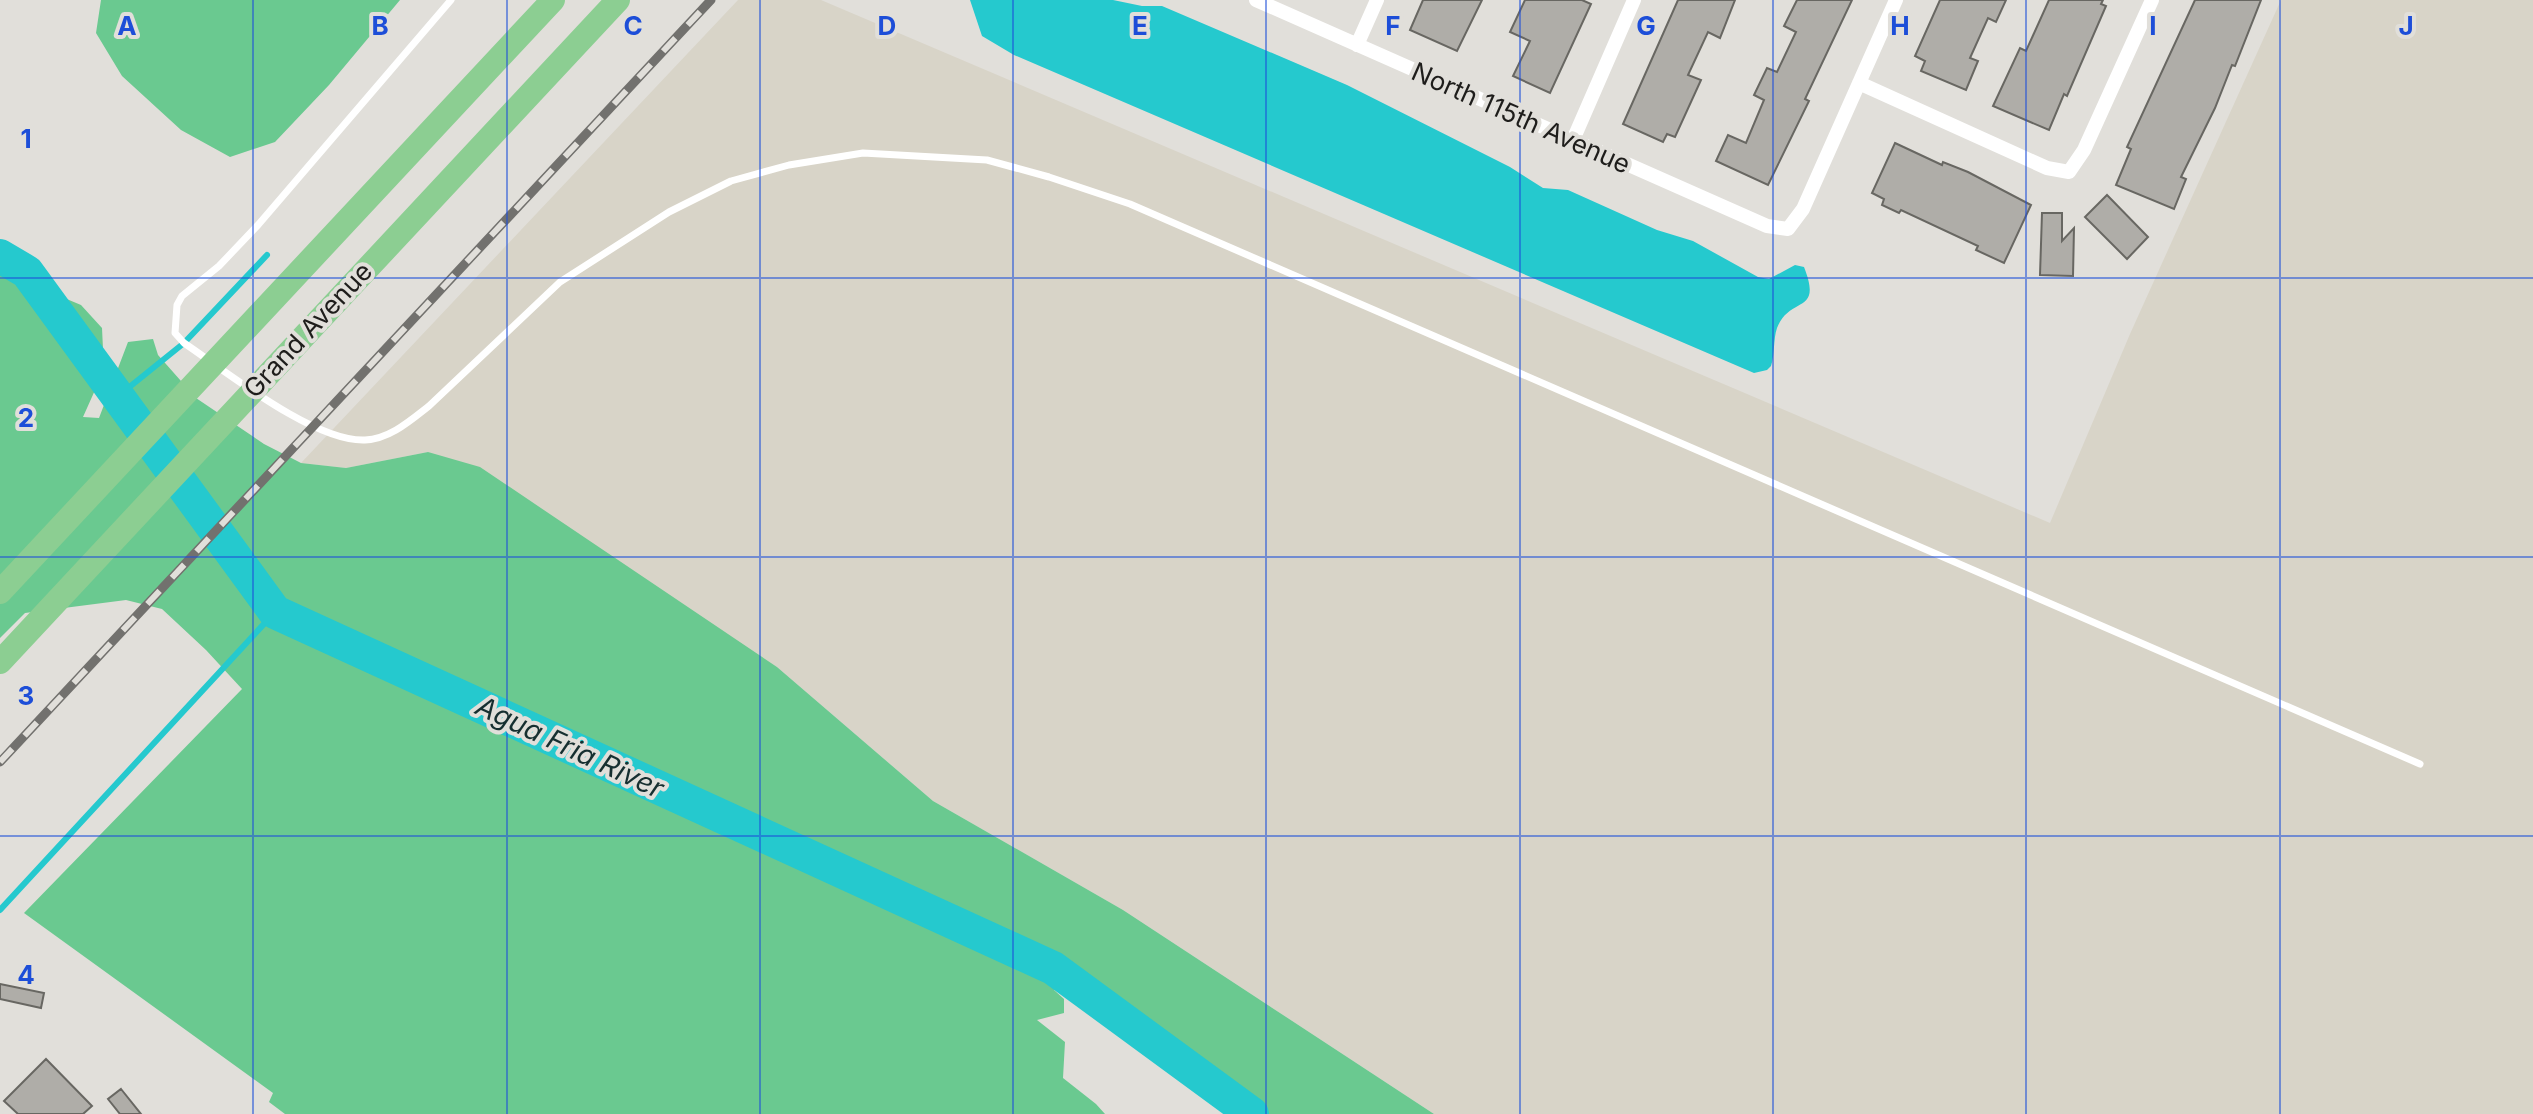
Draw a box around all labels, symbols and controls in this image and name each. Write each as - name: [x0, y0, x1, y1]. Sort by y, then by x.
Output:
- text: A: [117, 10, 137, 41]
- text: B: [371, 10, 389, 41]
- text: C: [623, 10, 643, 41]
- text: D: [878, 10, 896, 41]
- text: E: [1132, 10, 1148, 41]
- text: F: [1385, 10, 1401, 41]
- text: G: [1636, 10, 1656, 41]
- text: H: [1890, 10, 1910, 41]
- text: I: [2149, 10, 2157, 41]
- text: J: [2398, 10, 2414, 41]
- street label: North 115th Avenue: [1407, 55, 1635, 180]
- text: 1: [20, 123, 32, 154]
- street label: Grand Avenue: [237, 256, 378, 404]
- text: 2: [18, 402, 34, 433]
- text: 3: [18, 680, 34, 711]
- water label: Agua Fria River: [470, 688, 671, 806]
- text: 4: [17, 959, 35, 990]

